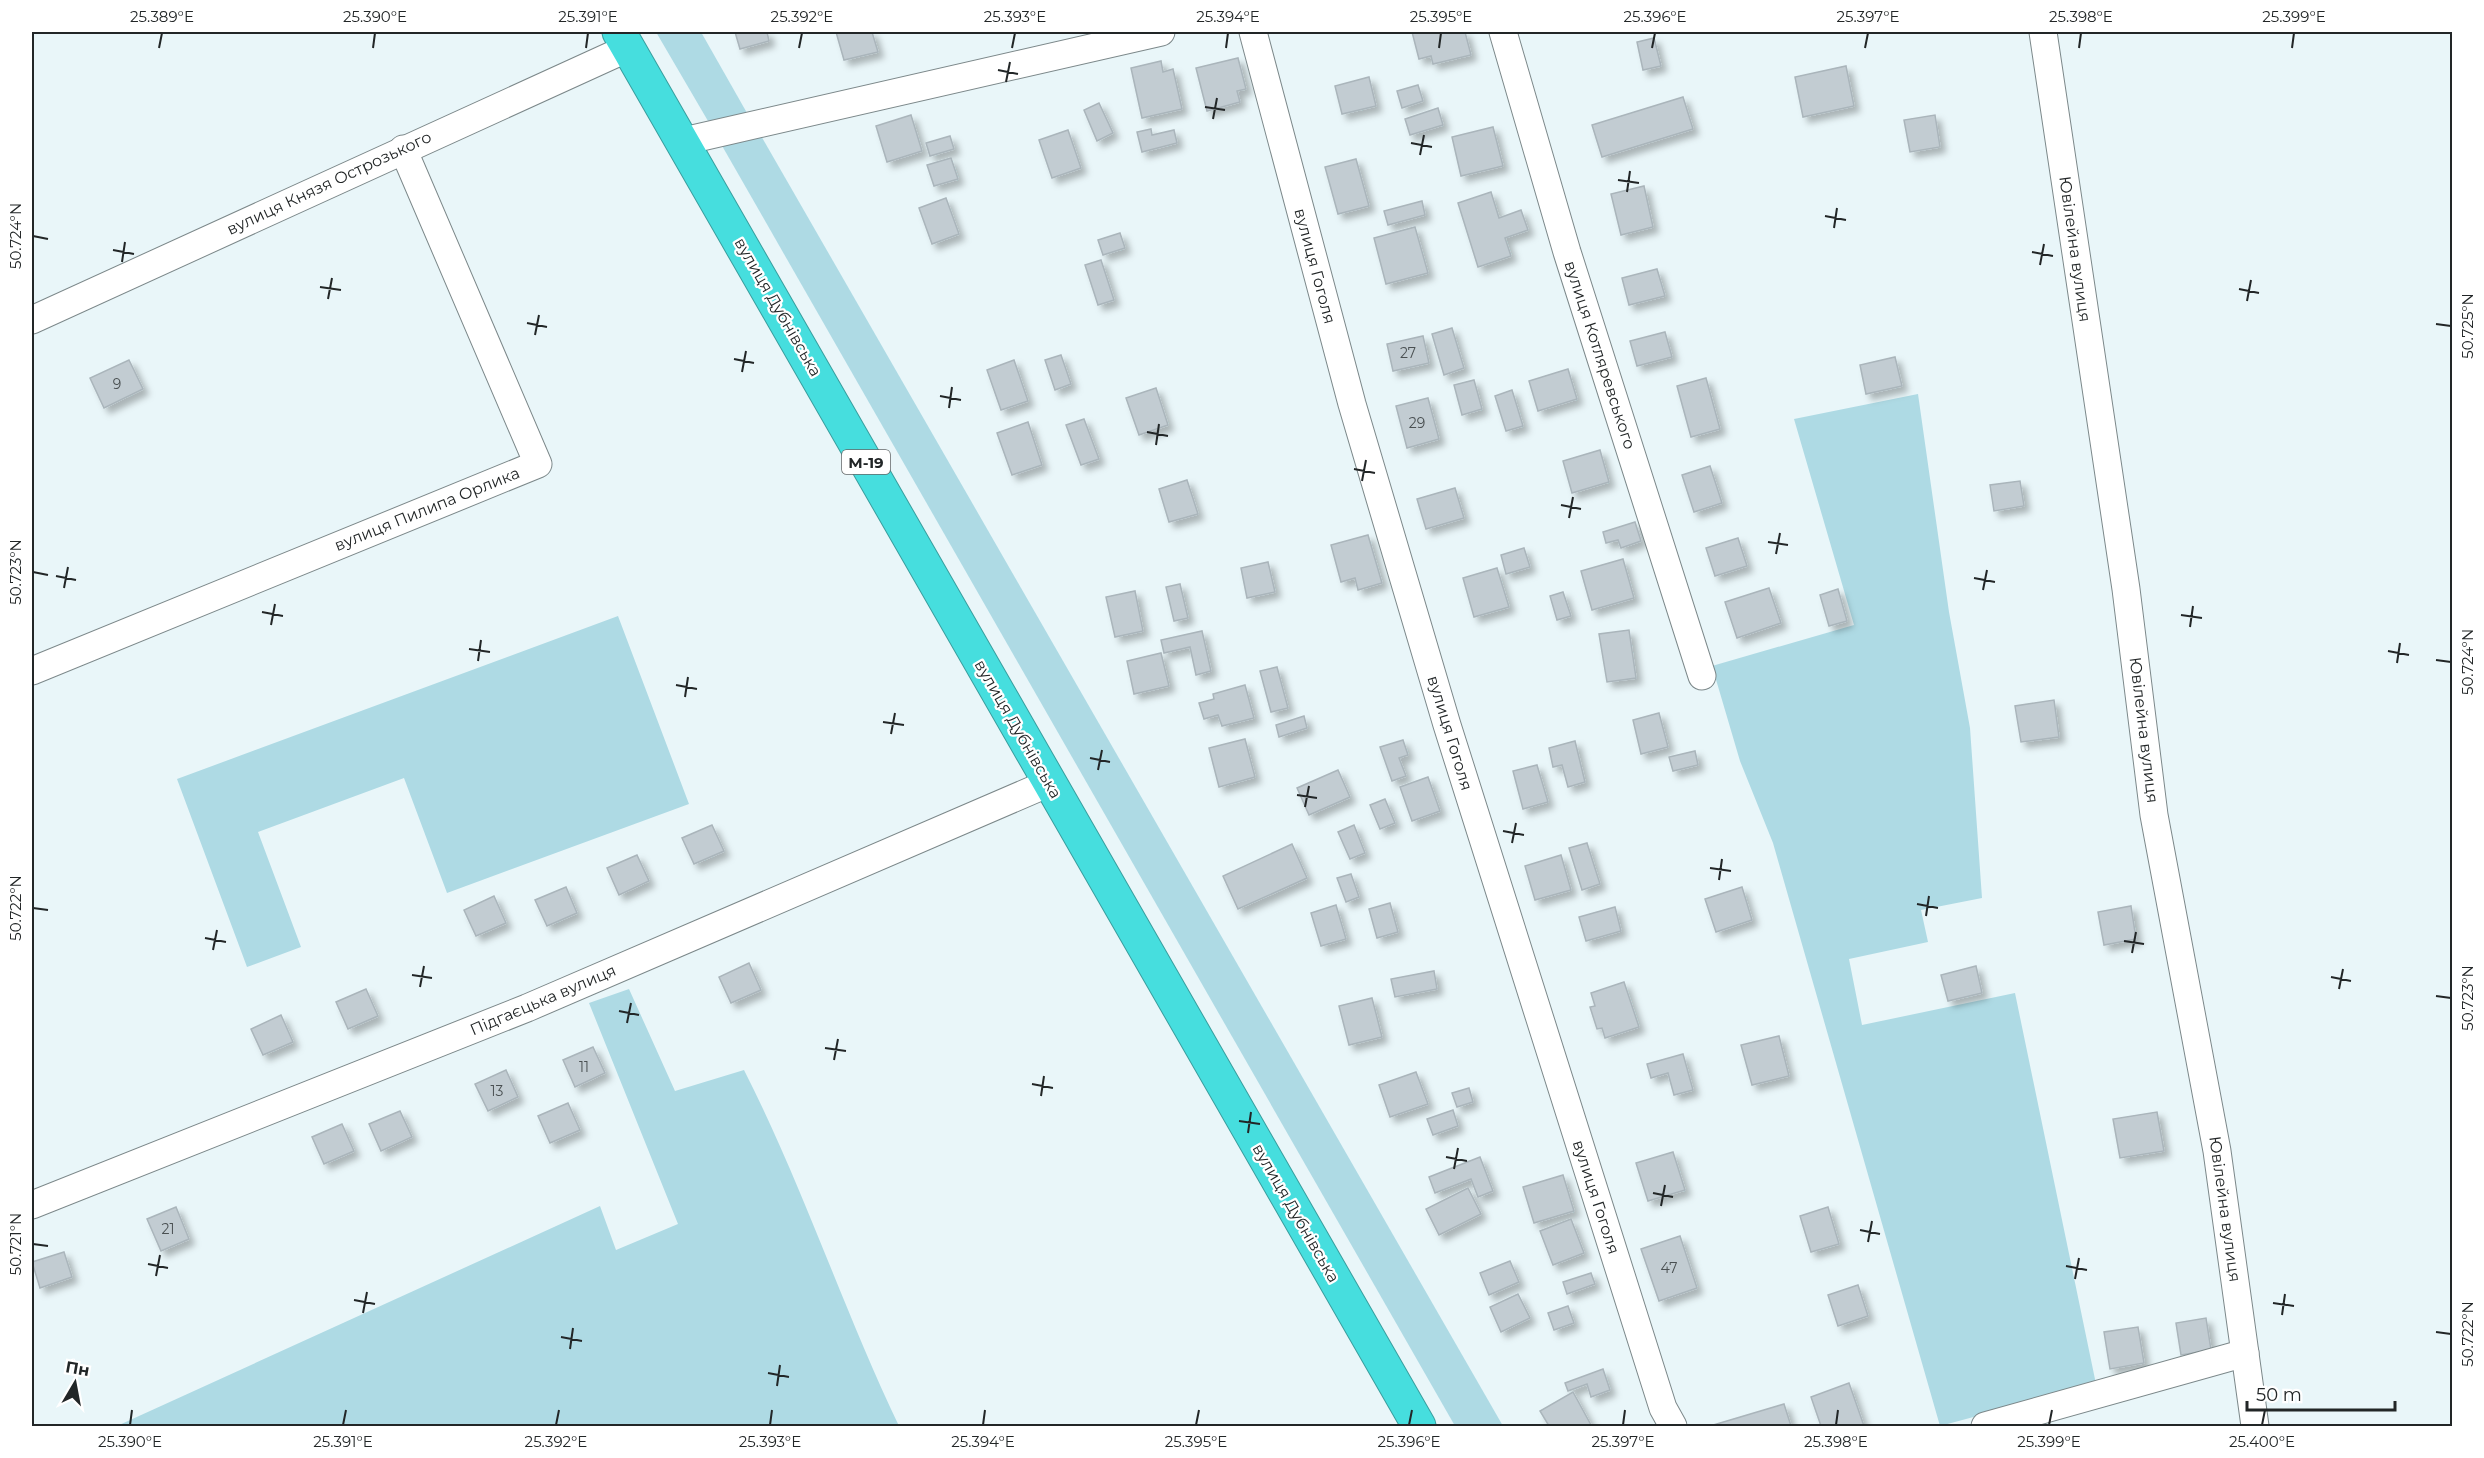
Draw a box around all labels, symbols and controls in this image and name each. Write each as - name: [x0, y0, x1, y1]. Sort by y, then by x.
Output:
- text: 25.389°E: [130, 7, 194, 26]
- text: 25.390°E: [343, 7, 407, 26]
- text: 25.391°E: [558, 7, 618, 26]
- text: 25.392°E: [771, 7, 833, 26]
- text: 25.393°E: [984, 7, 1046, 26]
- text: 25.394°E: [1196, 7, 1260, 26]
- text: 25.395°E: [1410, 7, 1472, 26]
- text: 25.396°E: [1623, 7, 1687, 26]
- text: 25.397°E: [1836, 7, 1900, 26]
- text: 25.398°E: [2049, 7, 2113, 26]
- text: 25.399°E: [2262, 7, 2326, 26]
- street label: вулиця Князя Острозького: [224, 127, 434, 239]
- street label: Ювілейна вулиця: [2055, 175, 2095, 323]
- text: 50.724°N: [6, 203, 25, 269]
- street label: вулиця Гоголя: [1290, 206, 1340, 326]
- street label: вулиця Дубнівська: [730, 234, 826, 380]
- street label: вулиця Котляревського: [1561, 258, 1639, 452]
- text: 50.725°N: [2458, 293, 2477, 359]
- house number: 27: [1400, 344, 1416, 362]
- house number: 9: [113, 375, 121, 393]
- house number: 29: [1409, 414, 1425, 432]
- road number: М-19: [842, 450, 890, 474]
- street label: вулиця Пилипа Орлика: [332, 463, 522, 555]
- text: 50.723°N: [6, 539, 25, 605]
- text: 50.724°N: [2458, 629, 2477, 695]
- street label: вулиця Дубнівська: [970, 656, 1066, 802]
- street label: Ювілейна вулиця: [2126, 656, 2162, 804]
- street label: вулиця Гоголя: [1424, 673, 1476, 793]
- text: 50.722°N: [6, 875, 25, 941]
- street label: Підгаєцька вулиця: [467, 961, 619, 1039]
- text: 50.723°N: [2458, 965, 2477, 1031]
- house number: 11: [579, 1058, 589, 1076]
- house number: 13: [491, 1082, 504, 1100]
- street label: Ювілейна вулиця: [2205, 1135, 2245, 1283]
- street label: вулиця Гоголя: [1569, 1138, 1623, 1256]
- street label: вулиця Дубнівська: [1248, 1140, 1344, 1286]
- text: 50.721°N: [6, 1213, 25, 1275]
- house number: 21: [161, 1220, 175, 1238]
- house number: 47: [1661, 1259, 1677, 1277]
- text: 50.722°N: [2458, 1301, 2477, 1367]
- north arrow: [45, 1353, 105, 1413]
- text: Пн: [64, 1357, 91, 1380]
- scale bar: [2247, 1374, 2396, 1412]
- text: 50 m: [2256, 1384, 2302, 1406]
- text: 25.390°E: [98, 1432, 162, 1451]
- text: 25.391°E: [313, 1432, 373, 1451]
- text: 25.392°E: [525, 1432, 587, 1451]
- text: 25.393°E: [739, 1432, 801, 1451]
- text: 25.394°E: [951, 1432, 1015, 1451]
- text: 25.395°E: [1165, 1432, 1227, 1451]
- text: 25.396°E: [1377, 1432, 1441, 1451]
- text: 25.397°E: [1591, 1432, 1655, 1451]
- text: 25.398°E: [1804, 1432, 1868, 1451]
- text: 25.399°E: [2017, 1432, 2081, 1451]
- text: 25.400°E: [2229, 1432, 2295, 1451]

